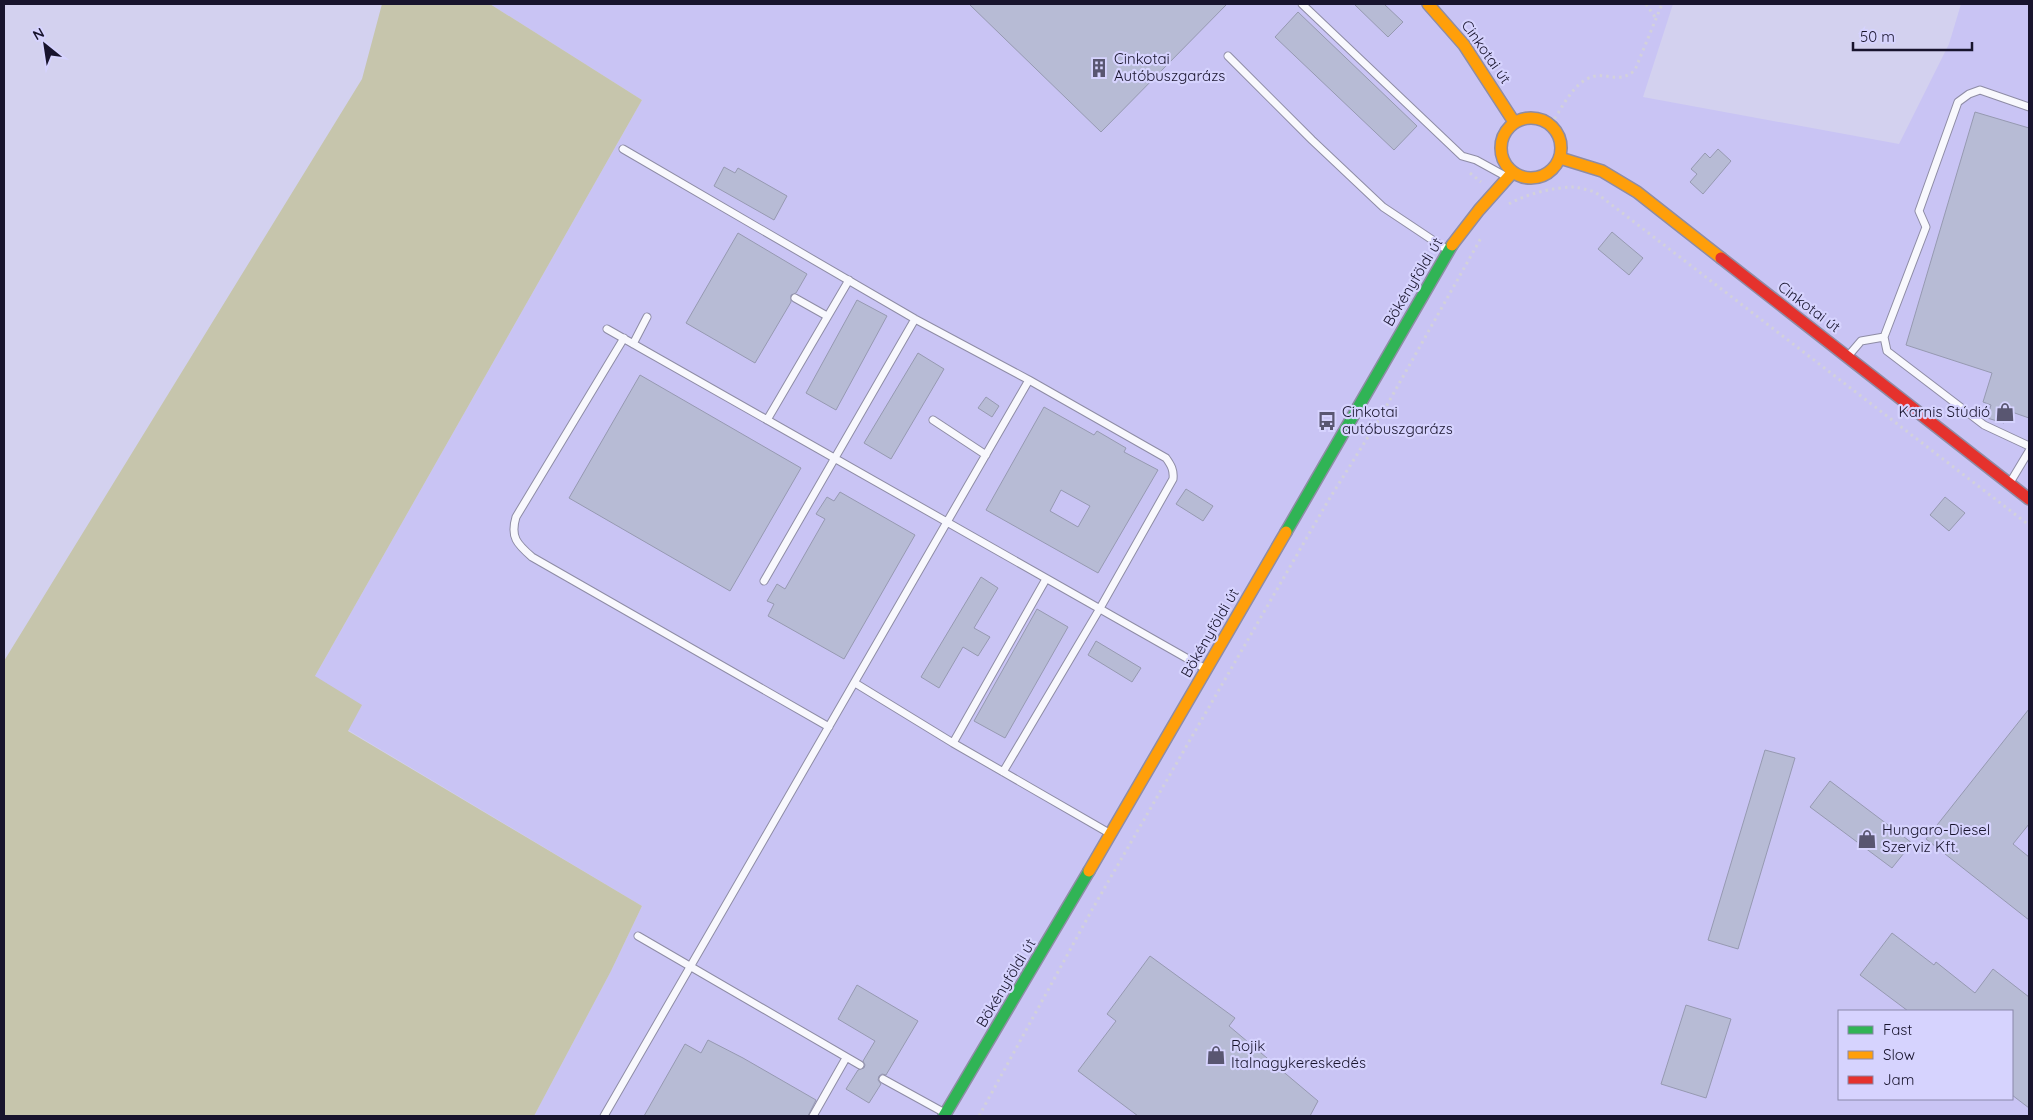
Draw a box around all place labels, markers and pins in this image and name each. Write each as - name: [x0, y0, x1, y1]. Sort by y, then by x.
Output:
- place label: Cinkotai Autóbuszgarázs: [1114, 49, 1225, 85]
- building icon: Cinkotai Autóbuszgarázs: [1088, 57, 1110, 79]
- shop icon: Karnis Stúdió: [1994, 401, 2016, 423]
- place label: Cinkotai autóbuszgarázs: [1342, 402, 1453, 438]
- place label: Karnis Stúdió: [1899, 402, 1990, 421]
- bus stop icon: Cinkotai autóbuszgarázs: [1316, 410, 1338, 432]
- place label: Hungaro-Diesel Szerviz Kft.: [1882, 820, 1990, 856]
- shop icon: Hungaro-Diesel Szerviz Kft.: [1856, 828, 1878, 850]
- place label: Rojik Italnagykereskedés: [1231, 1036, 1366, 1072]
- shop icon: Rojik Italnagykereskedés: [1205, 1044, 1227, 1066]

